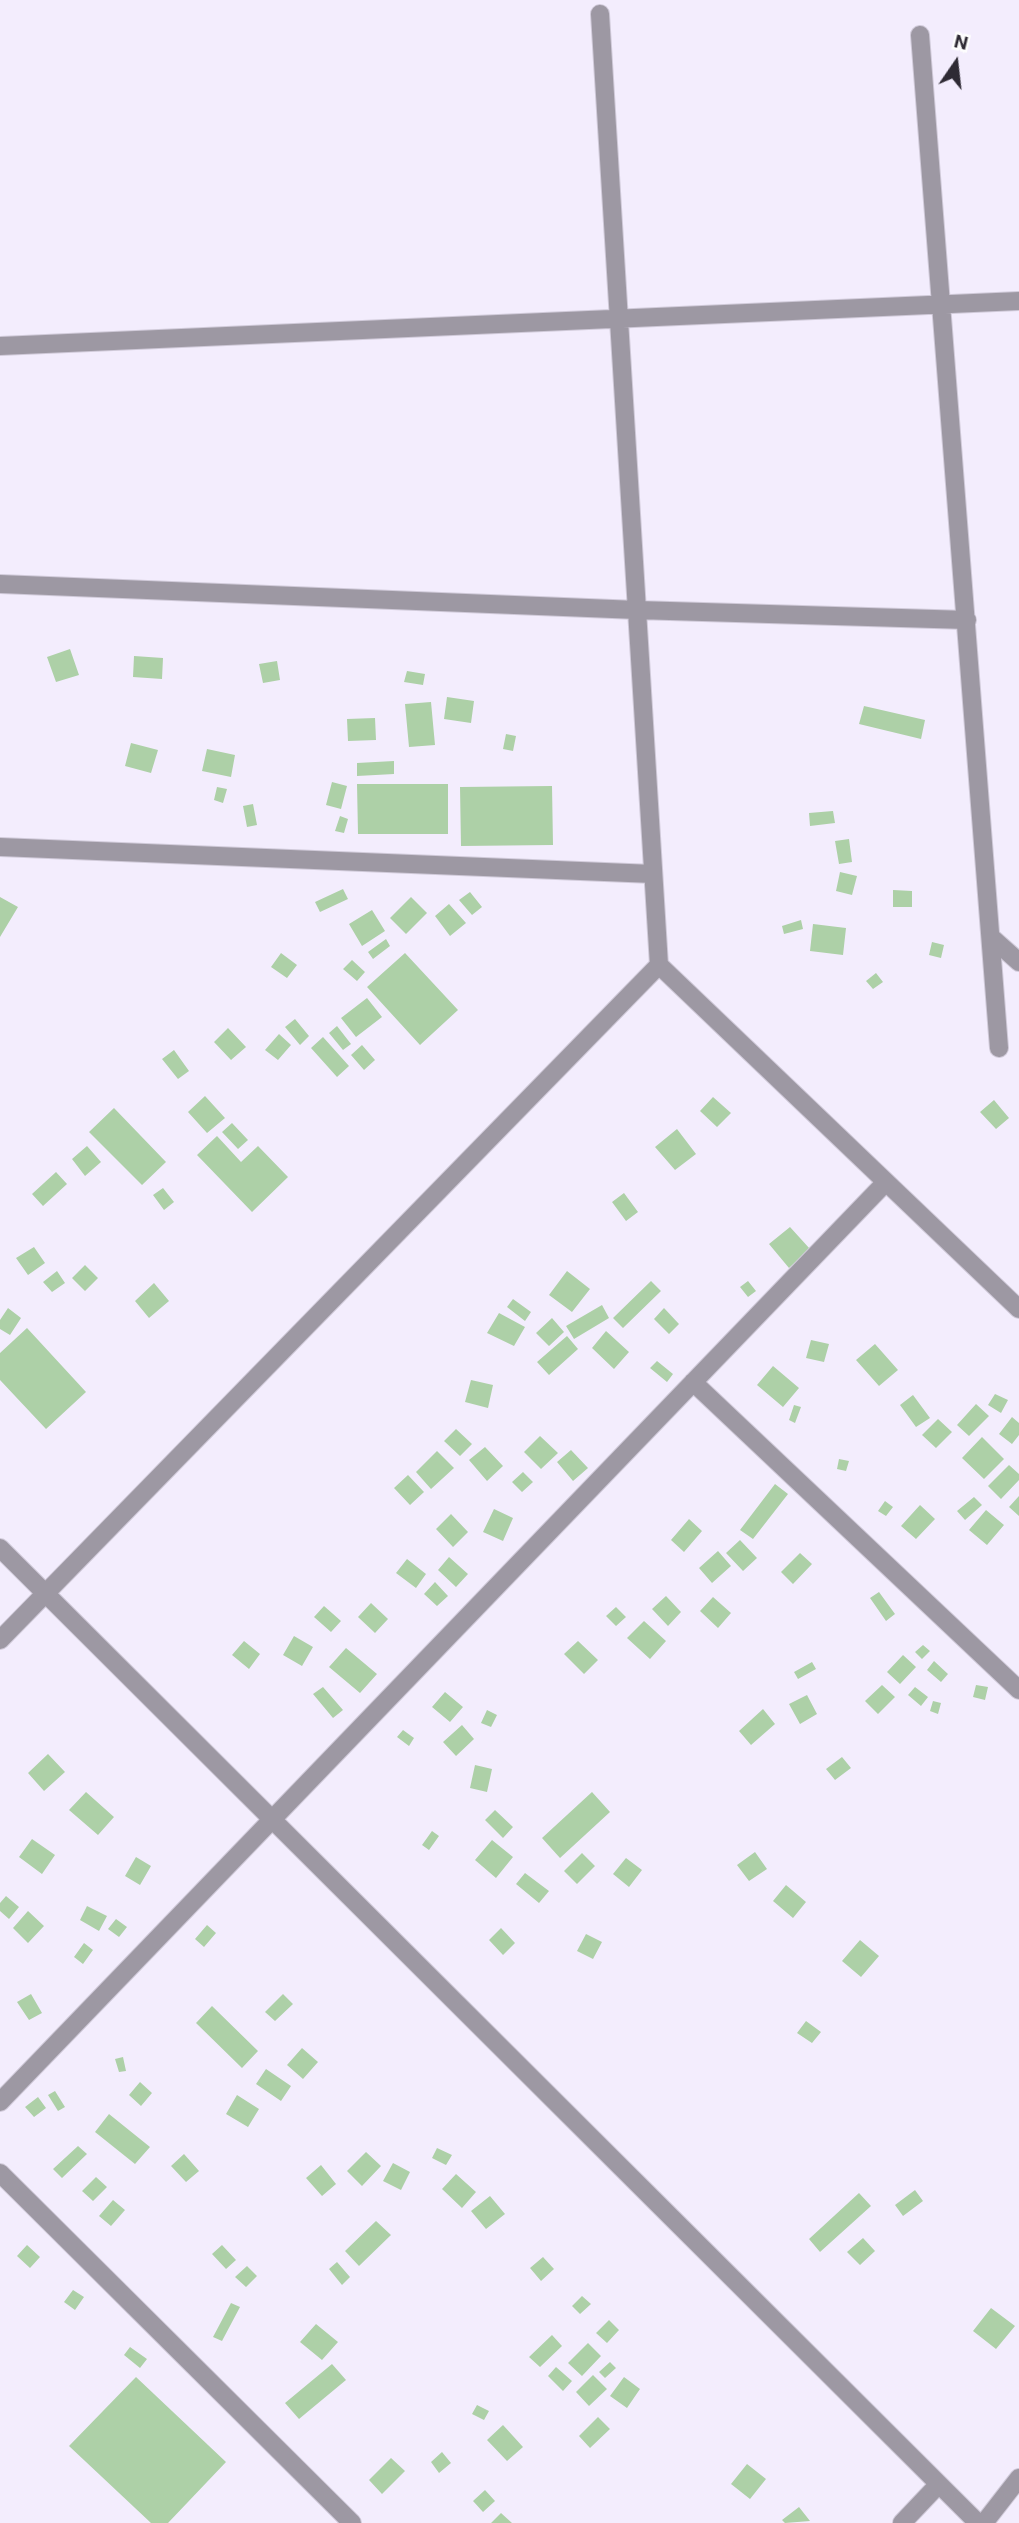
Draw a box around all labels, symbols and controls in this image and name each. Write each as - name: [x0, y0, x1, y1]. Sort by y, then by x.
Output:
- north arrow: [921, 28, 991, 98]
- text: N: [952, 29, 970, 55]

